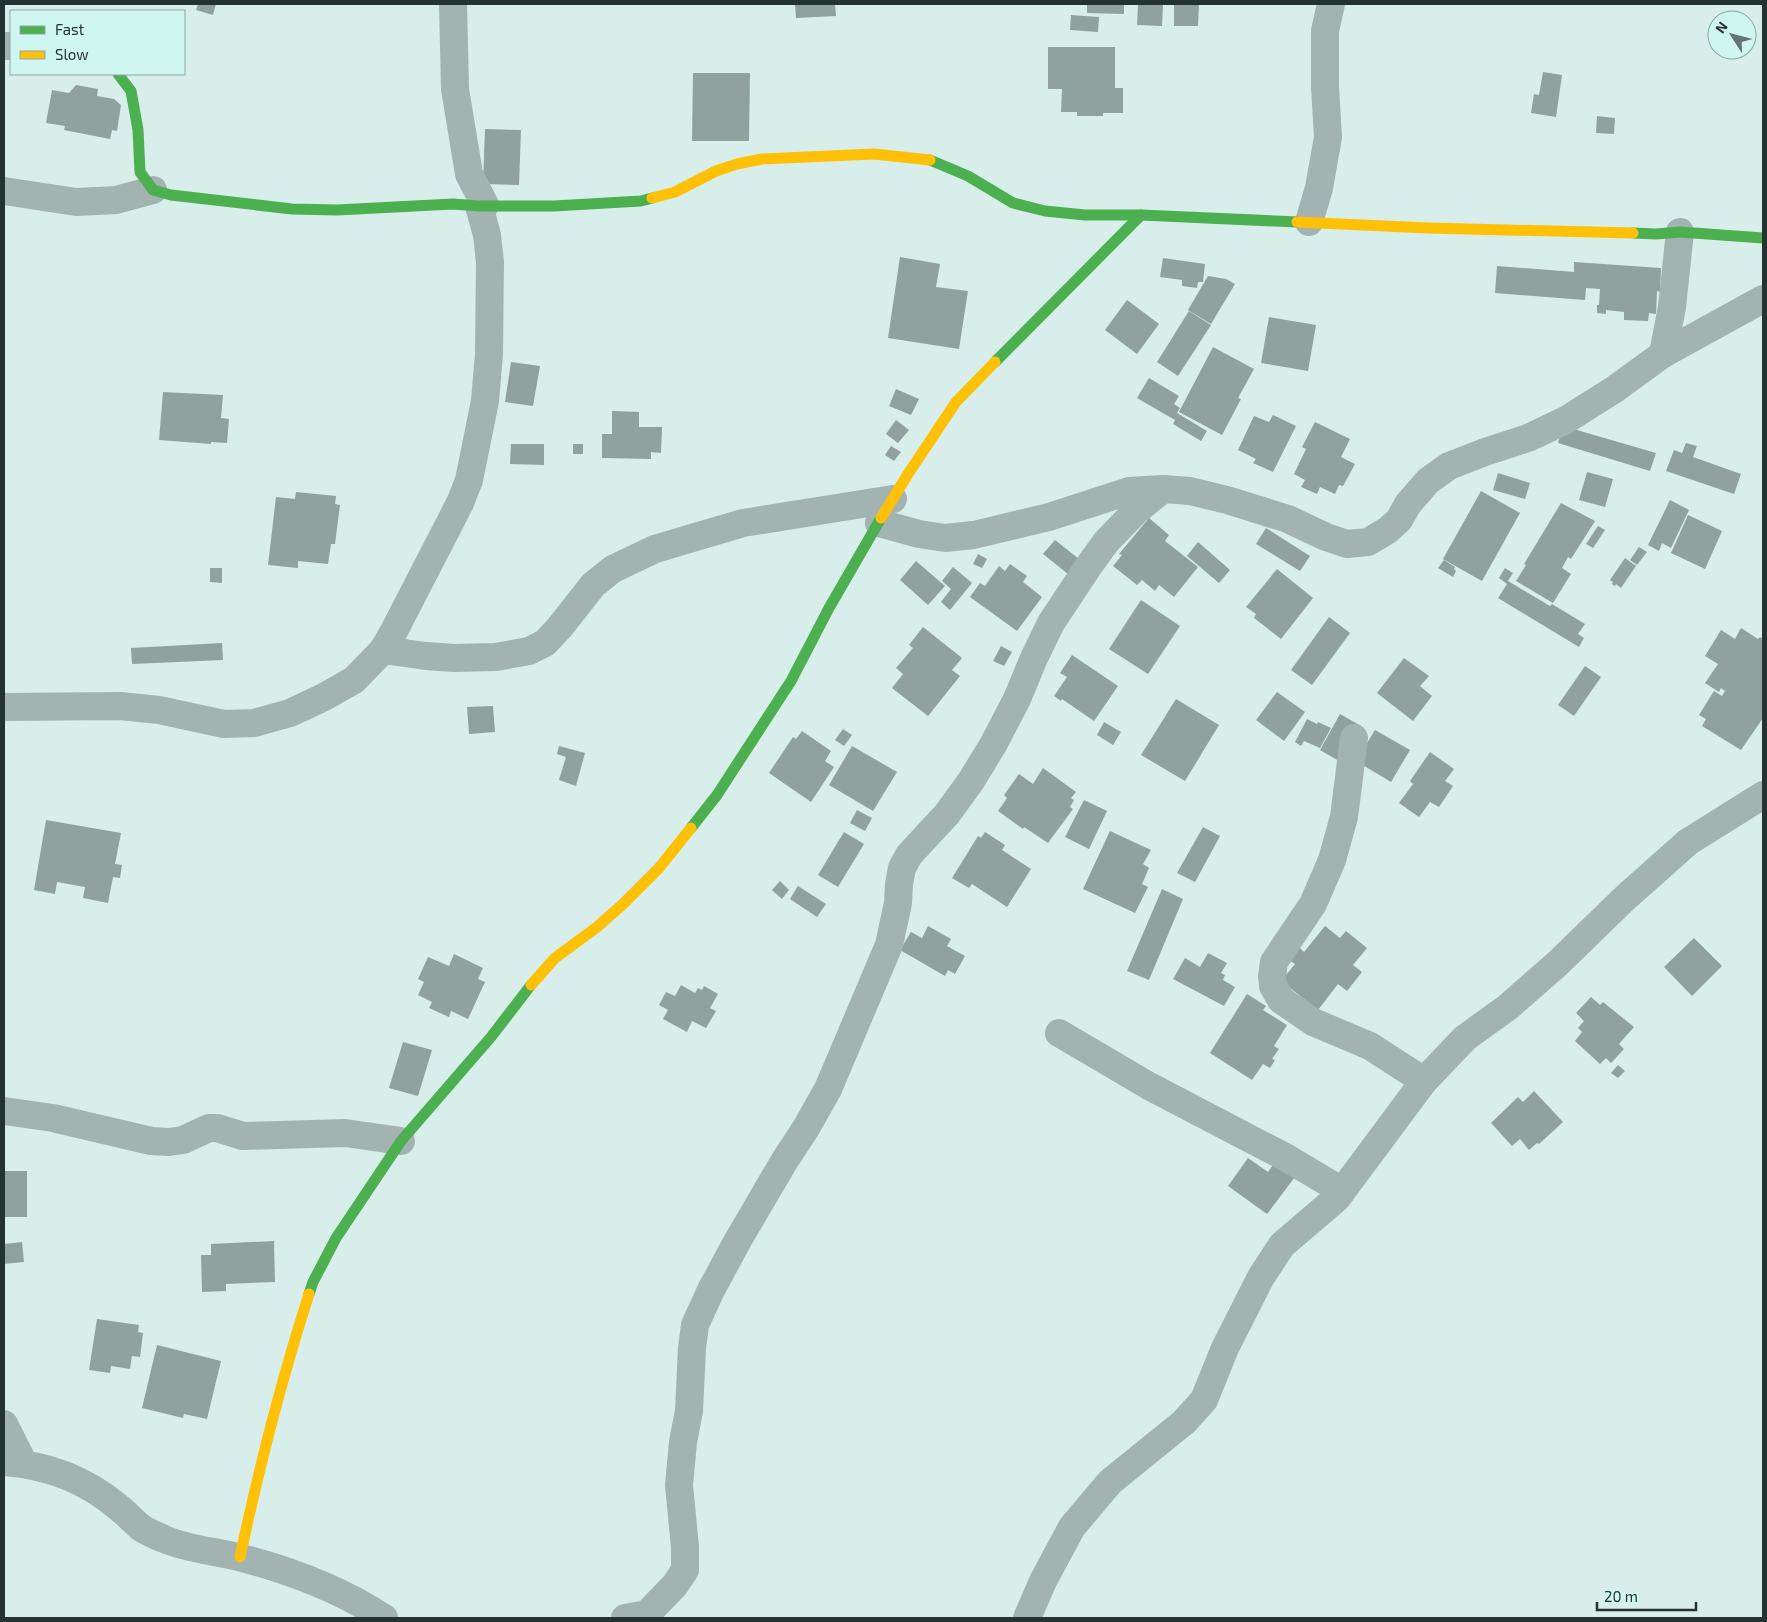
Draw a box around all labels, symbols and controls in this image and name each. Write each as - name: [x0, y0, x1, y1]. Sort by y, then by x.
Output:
- legend: [10, 10, 185, 75]
- north arrow: [1707, 10, 1757, 60]
- text: N: [1711, 18, 1731, 36]
- text: Fast: [55, 20, 85, 38]
- text: Slow: [55, 45, 89, 63]
- scale bar: [1597, 1580, 1696, 1612]
- text: 20 m: [1604, 1587, 1638, 1605]

